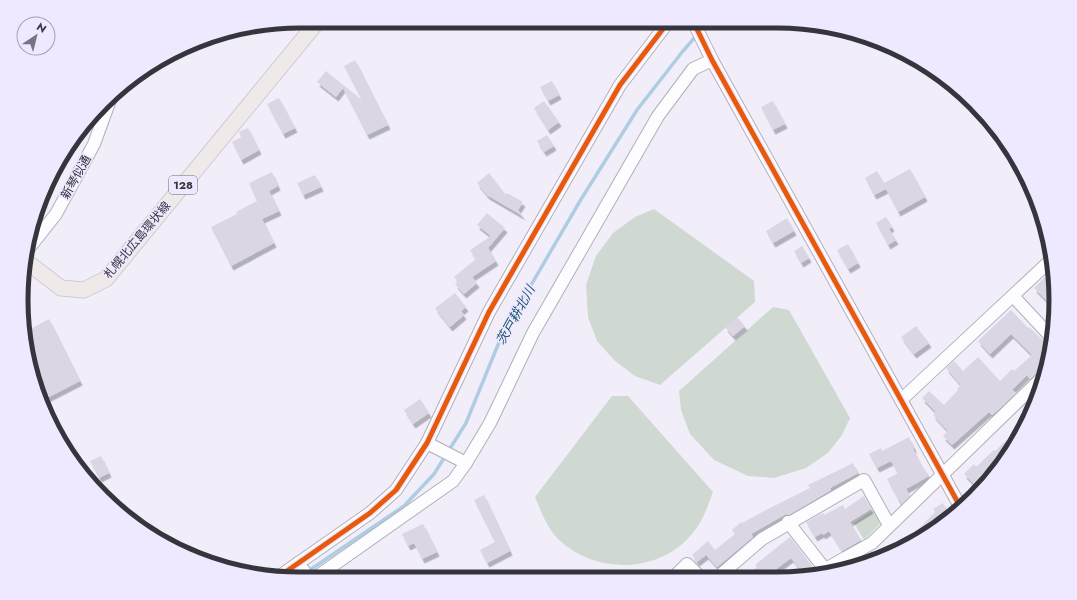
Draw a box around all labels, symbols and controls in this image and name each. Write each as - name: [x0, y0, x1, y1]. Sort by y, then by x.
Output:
- north arrow: [16, 16, 56, 56]
- text: N: [34, 19, 50, 37]
- street label: 新琴似通: [56, 152, 96, 202]
- road number: 128: [169, 176, 197, 194]
- street label: 札幌北広島環状線: [99, 197, 175, 283]
- water label: 茨戸耕北川: [491, 280, 540, 348]

